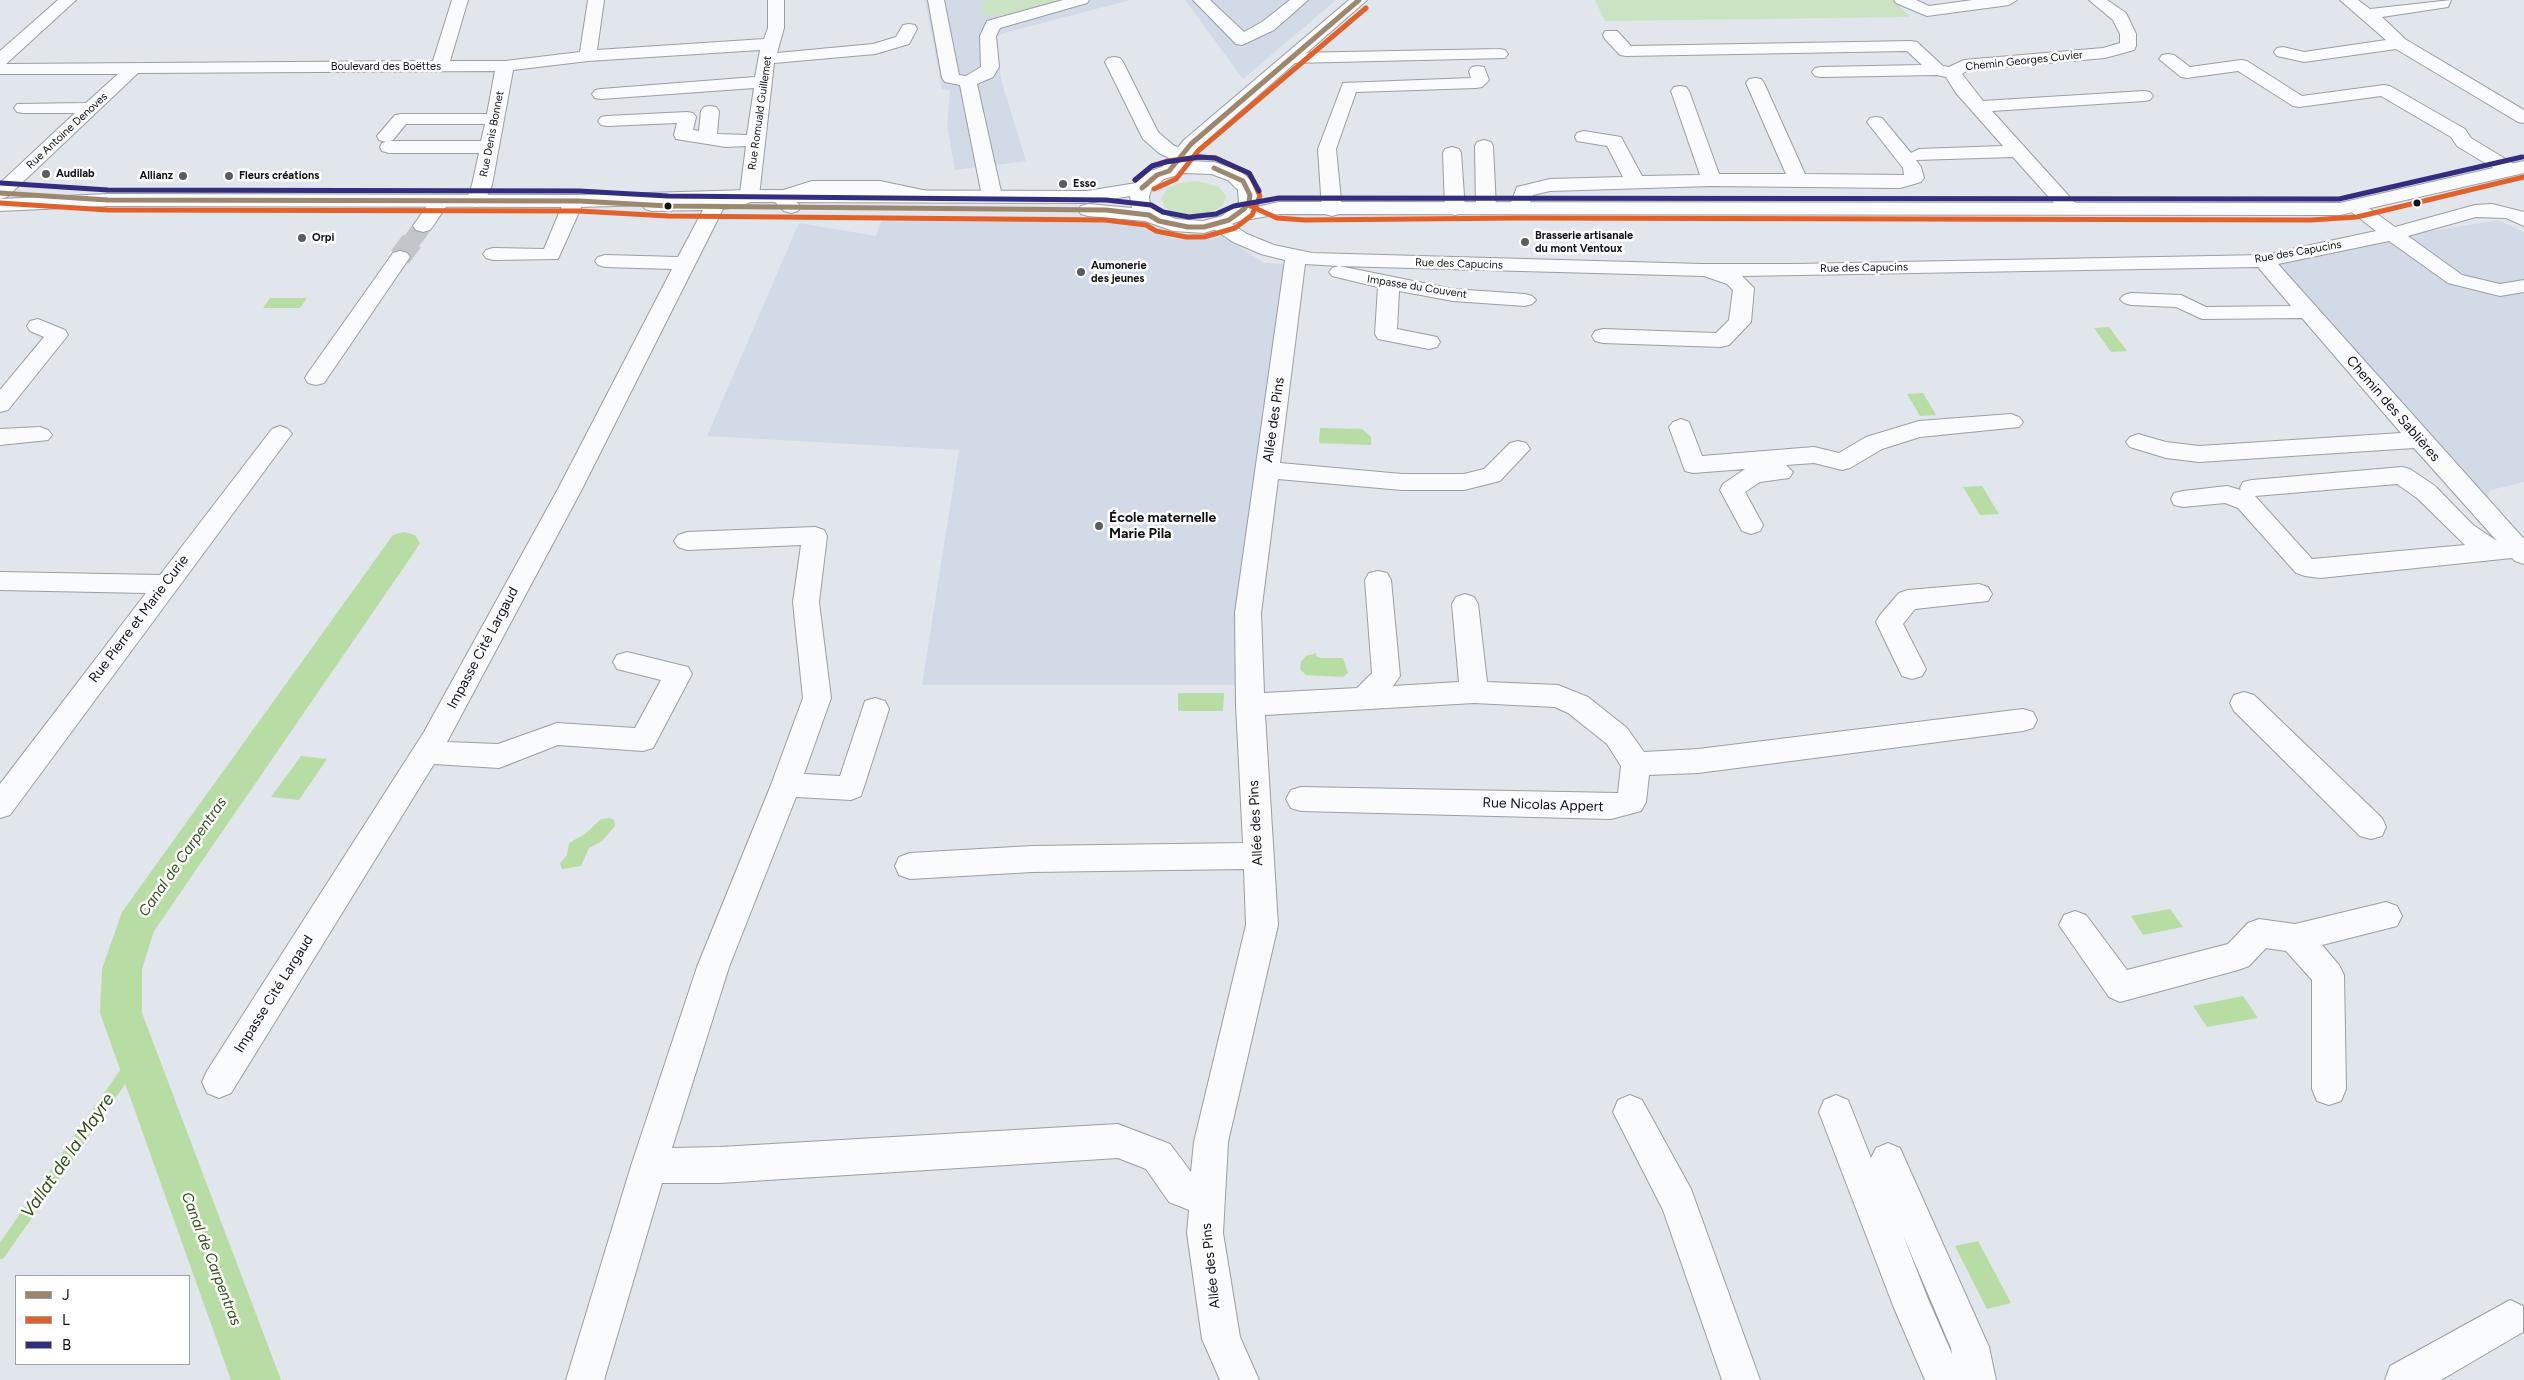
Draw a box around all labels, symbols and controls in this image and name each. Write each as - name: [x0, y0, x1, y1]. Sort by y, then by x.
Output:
- street label: Chemin Georges Cuvier: [1965, 48, 2083, 74]
- street label: Rue Romuald Guillemet: [745, 55, 775, 171]
- street label: Boulevard des Boëttes: [331, 60, 441, 74]
- street label: Rue Antoine Denoves: [24, 90, 110, 172]
- street label: Rue Denis Bonnet: [477, 90, 507, 178]
- place label: Audilab: [56, 167, 95, 181]
- marker: Audilab: [40, 168, 52, 180]
- place label: Allianz: [139, 169, 173, 183]
- place label: Fleurs créations: [239, 169, 319, 183]
- marker: Allianz: [177, 170, 189, 182]
- marker: Fleurs créations: [223, 170, 235, 182]
- place label: Esso: [1073, 177, 1096, 191]
- marker: Esso: [1057, 178, 1069, 190]
- unlabelled marker: [2412, 198, 2422, 208]
- unlabelled marker: [663, 201, 673, 211]
- place label: Brasserie artisanale du mont Ventoux: [1535, 229, 1633, 255]
- place label: Orpi: [312, 231, 334, 245]
- marker: Orpi: [296, 232, 308, 244]
- marker: Brasserie artisanale du mont Ventoux: [1519, 236, 1531, 248]
- street label: Rue des Capucins: [2254, 238, 2342, 266]
- street label: Rue des Capucins: [1415, 256, 1503, 272]
- place label: Aumonerie des jeunes: [1091, 259, 1147, 285]
- street label: Rue des Capucins: [1820, 261, 1908, 275]
- marker: Aumonerie des jeunes: [1075, 266, 1087, 278]
- street label: Impasse du Couvent: [1366, 273, 1468, 301]
- street label: Chemin des Sablières: [2342, 353, 2444, 465]
- street label: Allée des Pins: [1260, 376, 1288, 464]
- place label: École maternelle Marie Pila: [1109, 510, 1216, 542]
- marker: École maternelle Marie Pila: [1093, 520, 1105, 532]
- street label: Rue Pierre et Marie Curie: [86, 552, 192, 686]
- street label: Impasse Cité Largaud: [444, 584, 522, 712]
- street label: Allée des Pins: [1245, 780, 1267, 866]
- water label: Canal de Carpentras: [135, 794, 231, 920]
- street label: Rue Nicolas Appert: [1482, 794, 1604, 816]
- street label: Impasse Cité Largaud: [231, 932, 317, 1056]
- water label: Vallat de la Mayre: [17, 1089, 119, 1223]
- water label: Canal de Carpentras: [177, 1190, 245, 1328]
- street label: Allée des Pins: [1198, 1222, 1224, 1310]
- legend: [15, 1275, 190, 1365]
- text: J: [62, 1286, 70, 1304]
- text: L: [62, 1311, 70, 1329]
- text: B: [62, 1336, 71, 1354]

